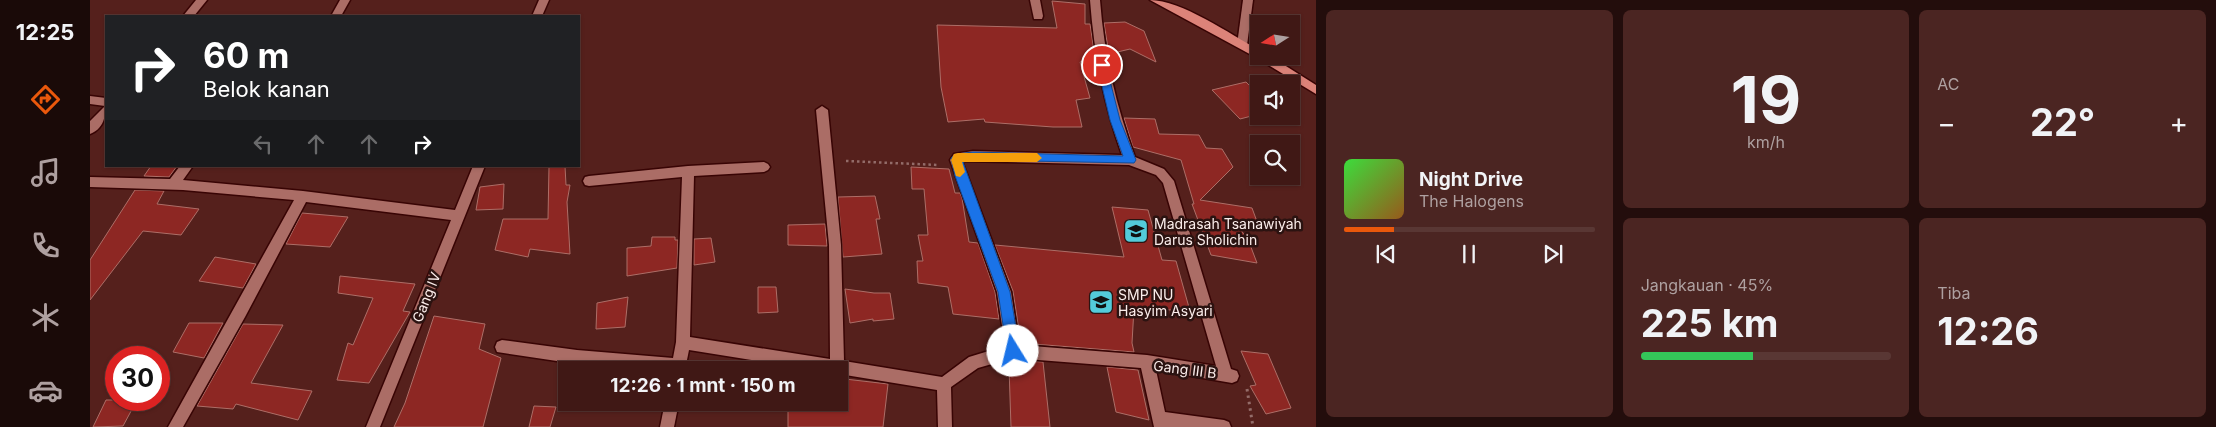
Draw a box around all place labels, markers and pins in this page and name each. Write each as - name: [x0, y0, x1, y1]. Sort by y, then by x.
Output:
- pin: [1081, 44, 1123, 86]
- place label: Madrasah Tsanawiyah Darus Sholichin: [1154, 215, 1302, 248]
- school or university icon: Madrasah Tsanawiyah Darus Sholichin: [1123, 218, 1149, 244]
- place label: SMP NU Hasyim Asyari: [1118, 286, 1213, 319]
- school or university icon: SMP NU Hasyim Asyari: [1088, 289, 1114, 315]

